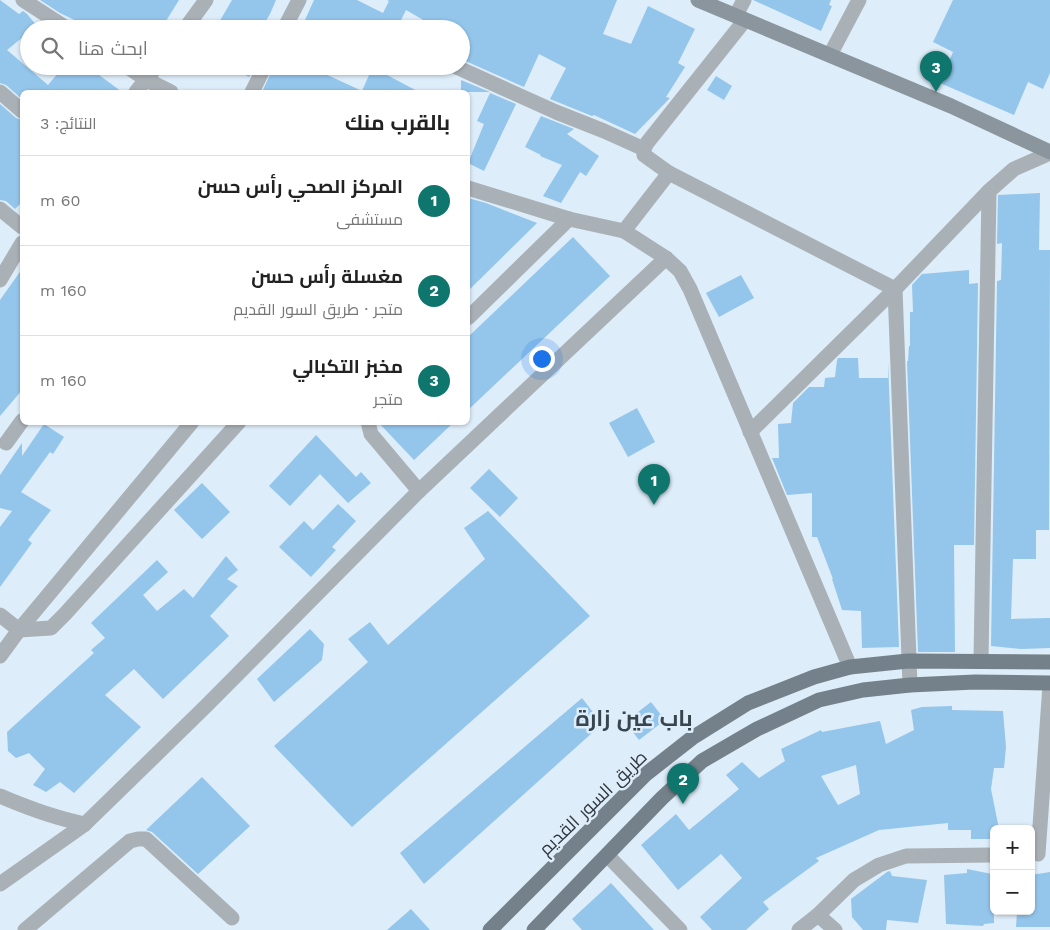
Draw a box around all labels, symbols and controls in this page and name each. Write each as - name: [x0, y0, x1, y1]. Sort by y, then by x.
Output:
- search box: [20, 20, 470, 75]
- icon: search: [38, 34, 66, 62]
- text: ابحث هنا: [78, 37, 148, 60]
- pin: 3: [920, 51, 952, 92]
- text: بالقرب منك: [345, 110, 450, 135]
- text: النتائج: 3: [40, 114, 97, 133]
- text: المركز الصحي رأس حسن: [198, 175, 403, 198]
- text: 60 m: [40, 191, 80, 210]
- text: 1: [431, 191, 437, 210]
- text: مستشفى: [336, 210, 403, 229]
- text: مغسلة رأس حسن: [251, 265, 403, 288]
- text: 160 m: [40, 281, 87, 300]
- text: 2: [429, 281, 439, 300]
- text: متجر · طريق السور القديم: [233, 300, 403, 319]
- your location: [529, 346, 555, 372]
- text: مخبز التكبالي: [293, 355, 403, 378]
- text: 160 m: [40, 371, 87, 390]
- text: 3: [429, 371, 439, 390]
- text: متجر: [374, 390, 403, 409]
- pin: 1: [638, 464, 670, 505]
- district label: باب عين زارة: [575, 706, 693, 732]
- street label: طريق السور القديم: [534, 746, 652, 861]
- pin: 2: [667, 763, 699, 804]
- map controls: [990, 825, 1035, 915]
- button: +: [990, 825, 1035, 870]
- button: −: [990, 870, 1035, 915]

